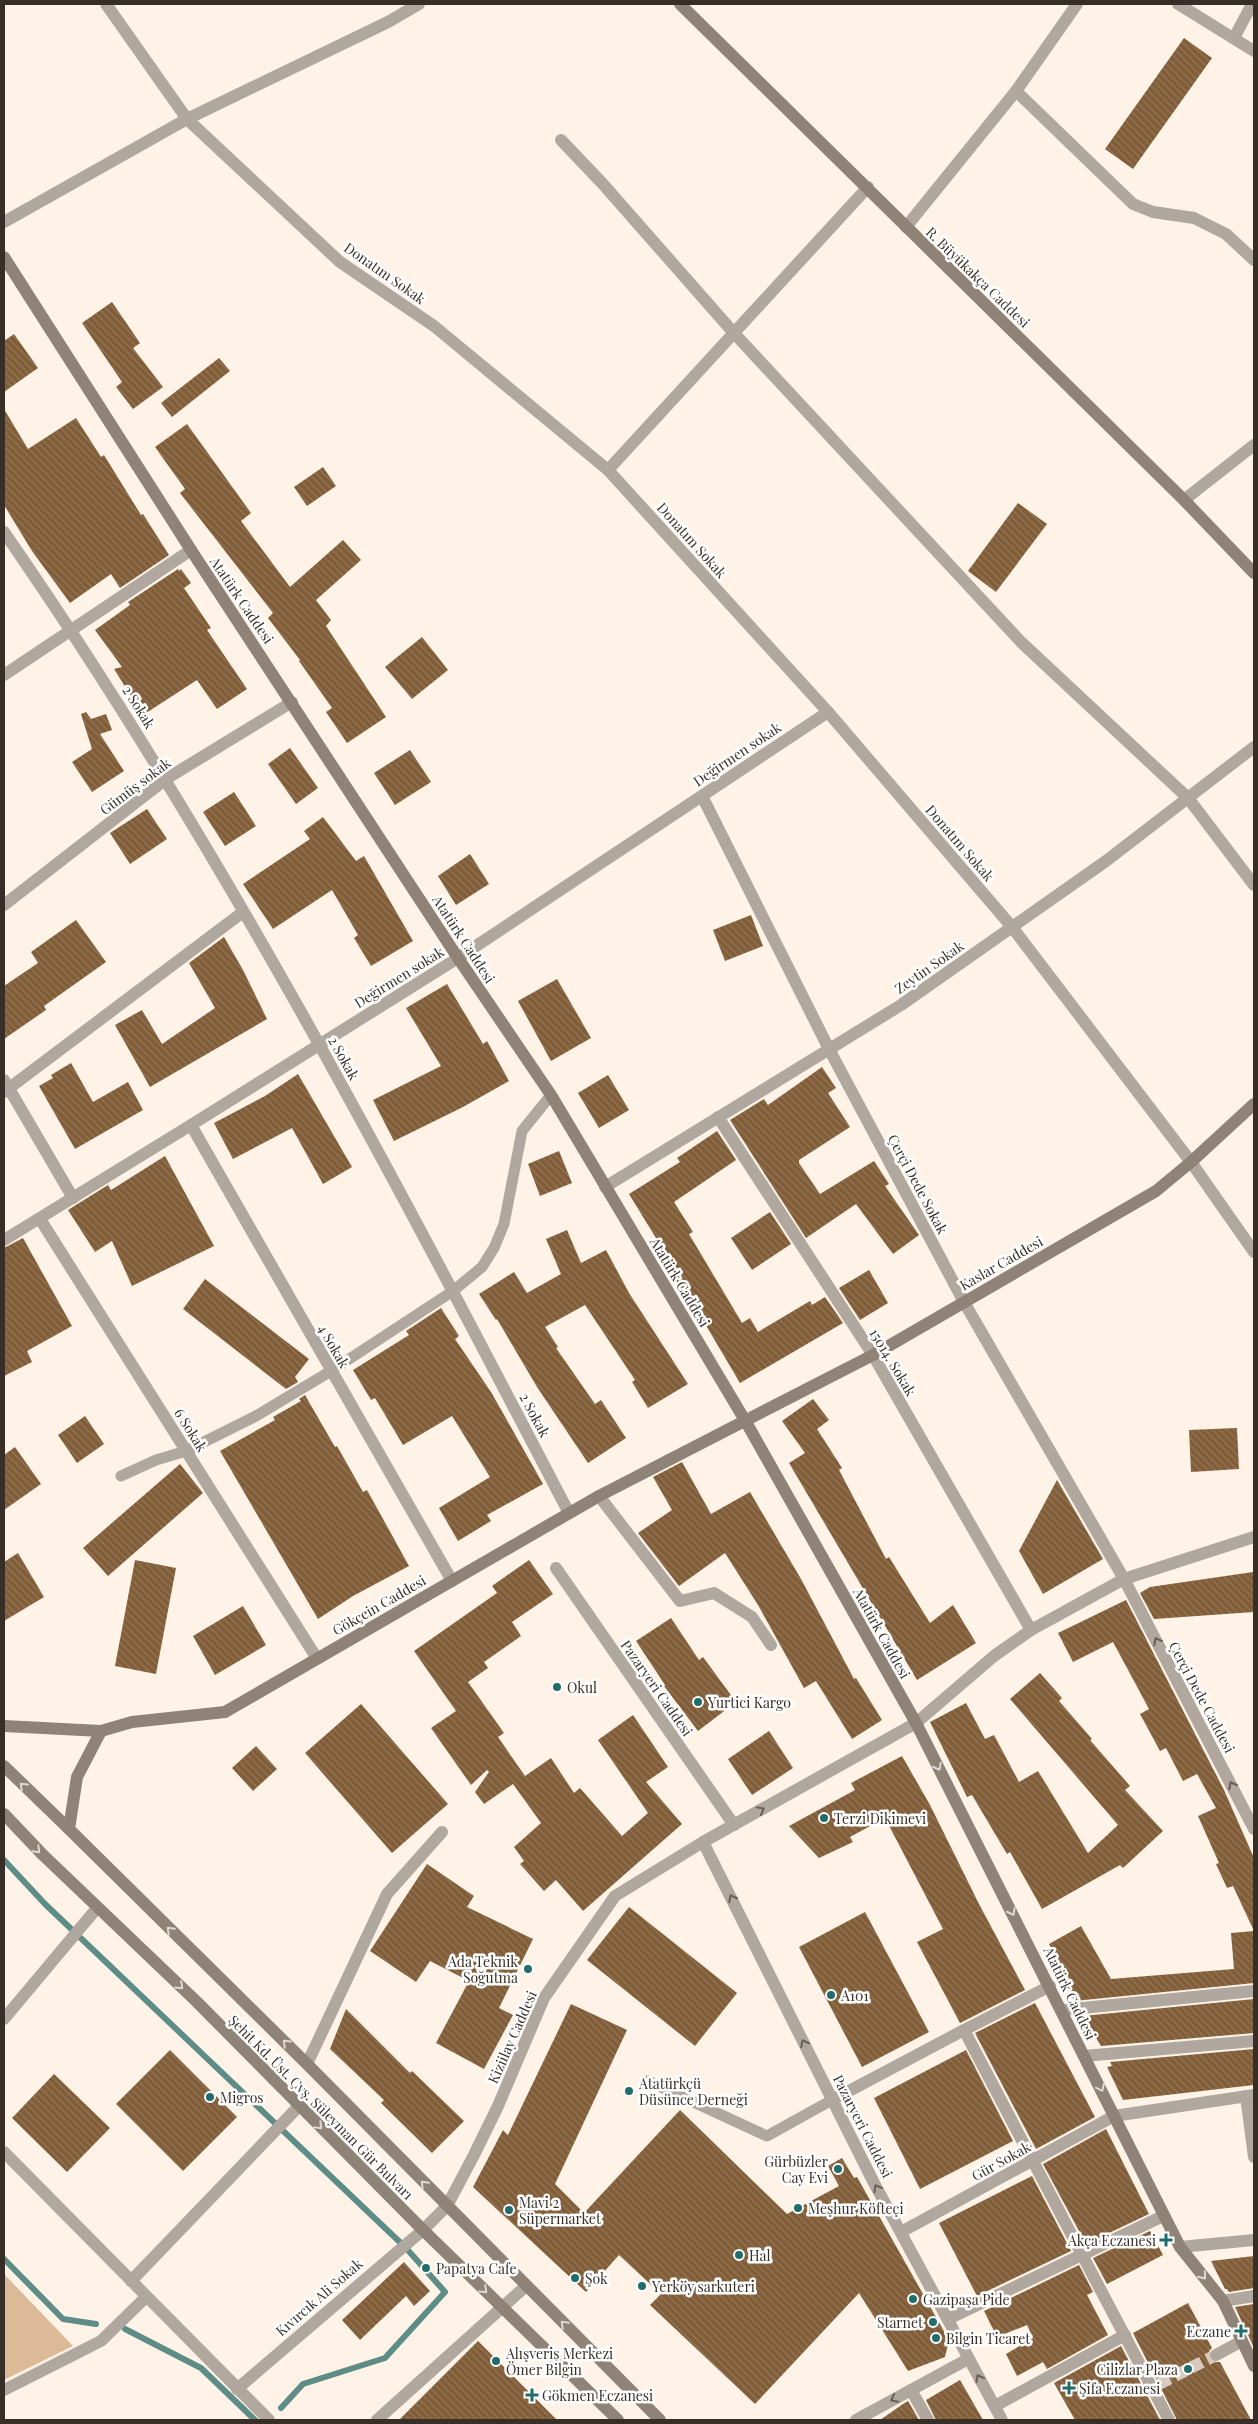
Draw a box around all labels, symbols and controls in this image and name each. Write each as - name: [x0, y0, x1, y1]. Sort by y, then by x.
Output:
- street label: R. Büyükakça Caddesi: [922, 222, 1034, 332]
- street label: Donatım Sokak: [340, 238, 430, 308]
- street label: Donatım Sokak: [653, 498, 731, 582]
- street label: Atatürk Caddesi: [205, 552, 278, 647]
- street label: 2 Sokak: [118, 682, 160, 732]
- street label: Değirmen sokak: [689, 717, 785, 790]
- street label: Gümüş sokak: [96, 753, 175, 819]
- street label: Donatım Sokak: [922, 801, 999, 885]
- street label: Atatürk Caddesi: [428, 891, 500, 987]
- street label: Zeytin Sokak: [891, 936, 968, 998]
- street label: Değirmen sokak: [351, 942, 448, 1012]
- street label: 2 Sokak: [324, 1033, 364, 1084]
- street label: Çerçi Dede Sokak: [884, 1131, 952, 1237]
- street label: Kaslar Caddesi: [956, 1231, 1046, 1295]
- street label: Atatürk Caddesi: [645, 1233, 714, 1330]
- street label: 4 Sokak: [314, 1321, 354, 1372]
- street label: 15014. Sokak: [865, 1325, 921, 1400]
- street label: 2 Sokak: [515, 1390, 555, 1441]
- street label: 6 Sokak: [170, 1405, 212, 1456]
- street label: Gökçein Caddesi: [329, 1571, 429, 1639]
- street label: Atatürk Caddesi: [849, 1583, 915, 1682]
- street label: Pazaryeri Caddesi: [617, 1636, 697, 1740]
- one-way arrow: [1153, 1638, 1163, 1647]
- street label: Çerçi Dede Caddesi: [1165, 1638, 1239, 1756]
- place label: Okul: [567, 1678, 597, 1697]
- marker: Okul: [551, 1681, 563, 1693]
- place label: Yurtici Kargo: [707, 1693, 791, 1712]
- marker: Yurtici Kargo: [692, 1696, 704, 1708]
- one-way arrow: [932, 1762, 942, 1771]
- one-way arrow: [1228, 1782, 1238, 1791]
- one-way arrow: [20, 1783, 29, 1792]
- one-way arrow: [756, 1806, 765, 1816]
- place label: Terzi Dikimevi: [834, 1809, 926, 1828]
- marker: Terzi Dikimevi: [818, 1812, 830, 1824]
- one-way arrow: [31, 1844, 40, 1853]
- one-way arrow: [728, 1894, 738, 1903]
- one-way arrow: [1006, 1906, 1016, 1915]
- one-way arrow: [166, 1926, 175, 1935]
- street label: Atatürk Caddesi: [1039, 1942, 1101, 2043]
- place label: Ada Teknik Soğutma: [447, 1952, 518, 1987]
- marker: Ada Teknik Soğutma: [522, 1963, 534, 1975]
- one-way arrow: [174, 1980, 183, 1989]
- place label: A101: [840, 1986, 869, 2005]
- street label: Kiziilay Caddesi: [483, 1988, 541, 2086]
- marker: A101: [825, 1989, 837, 2001]
- street label: Şehit Kd. Üst. Çvş. Süleyman Gür Bulvarı: [225, 2011, 417, 2203]
- one-way arrow: [800, 2039, 810, 2048]
- one-way arrow: [282, 2040, 291, 2049]
- street label: Pazaryeri Caddesi: [829, 2071, 897, 2181]
- place label: Atatürkçü Düsünce Derneği: [638, 2074, 748, 2109]
- one-way arrow: [1095, 2083, 1105, 2092]
- marker: Atatürkçü Düsünce Derneği: [623, 2085, 635, 2097]
- place label: Migros: [220, 2088, 264, 2107]
- marker: Migros: [204, 2091, 216, 2103]
- one-way arrow: [313, 2120, 322, 2129]
- street label: Gür Sokak: [968, 2137, 1034, 2185]
- place label: Gürbüzler Cay Evi: [764, 2152, 829, 2187]
- marker: Gürbüzler Cay Evi: [832, 2163, 844, 2175]
- one-way arrow: [421, 2180, 430, 2189]
- one-way arrow: [873, 2184, 883, 2193]
- place label: Mavi 2 Süpermarket: [519, 2193, 602, 2228]
- place label: Meşhur Köfteçi: [808, 2199, 904, 2218]
- marker: Meşhur Köfteçi: [792, 2202, 804, 2214]
- marker: Mavi 2 Süpermarket: [503, 2204, 515, 2216]
- place label: Akça Eczanesi: [1067, 2231, 1156, 2250]
- marker: Akça Eczanesi: [1160, 2234, 1172, 2246]
- place label: Hal: [749, 2246, 771, 2265]
- marker: Hal: [733, 2249, 745, 2261]
- street label: Kıvırcık Ali Sokak: [272, 2254, 367, 2340]
- place label: Papatya Cafe: [436, 2259, 517, 2278]
- marker: Papatya Cafe: [420, 2262, 432, 2274]
- place label: Şok: [585, 2269, 608, 2288]
- one-way arrow: [1198, 2271, 1207, 2280]
- marker: Şok: [569, 2272, 581, 2284]
- place label: Yerköy sarkuteri: [651, 2277, 755, 2296]
- marker: Yerköy sarkuteri: [636, 2280, 648, 2292]
- one-way arrow: [478, 2284, 487, 2293]
- place label: Gazipaşa Pide: [923, 2290, 1010, 2309]
- marker: Gazipaşa Pide: [907, 2293, 919, 2305]
- place label: Starnet: [877, 2313, 924, 2332]
- marker: Starnet: [927, 2316, 939, 2328]
- one-way arrow: [561, 2321, 570, 2330]
- place label: Eczane: [1187, 2322, 1231, 2341]
- marker: Eczane: [1235, 2325, 1247, 2337]
- place label: Bilgin Ticaret: [946, 2329, 1031, 2348]
- marker: Bilgin Ticaret: [930, 2332, 942, 2344]
- place label: Alışveriş Merkezi Ömer Bilgin: [505, 2344, 613, 2379]
- marker: Alışveriş Merkezi Ömer Bilgin: [490, 2355, 502, 2367]
- place label: Cilizlar Plaza: [1096, 2360, 1178, 2379]
- marker: Cilizlar Plaza: [1182, 2363, 1194, 2375]
- one-way arrow: [975, 2374, 985, 2383]
- place label: Şifa Eczanesi: [1079, 2379, 1160, 2398]
- marker: Şifa Eczanesi: [1063, 2382, 1075, 2394]
- place label: Gökmen Eczanesi: [542, 2386, 653, 2405]
- marker: Gökmen Eczanesi: [526, 2389, 538, 2401]
- one-way arrow: [891, 2393, 900, 2403]

